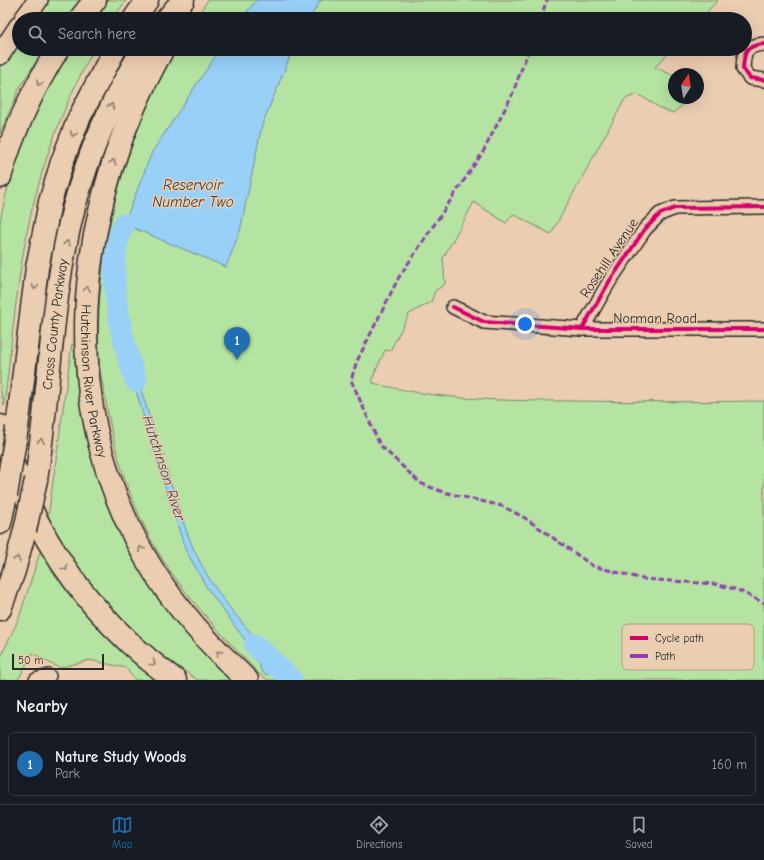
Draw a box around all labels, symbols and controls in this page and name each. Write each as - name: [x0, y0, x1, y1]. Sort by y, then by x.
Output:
- search box: [12, 12, 752, 56]
- icon: search: [26, 23, 48, 45]
- text: Search here: [58, 25, 136, 43]
- north arrow: [668, 68, 704, 104]
- one-way arrow: [36, 78, 43, 86]
- one-way arrow: [106, 103, 114, 111]
- one-way arrow: [69, 130, 77, 137]
- one-way arrow: [109, 159, 117, 166]
- water label: Reservoir Number Two: [152, 176, 234, 211]
- street label: Rosehill Avenue: [576, 215, 642, 301]
- one-way arrow: [62, 240, 70, 246]
- street label: Cross County Parkway: [38, 257, 71, 390]
- one-way arrow: [31, 284, 40, 290]
- one-way arrow: [83, 286, 92, 292]
- street label: Hutchinson River Parkway: [78, 304, 112, 460]
- street label: Norman Road: [613, 310, 697, 327]
- your location: [515, 314, 535, 334]
- pin: 1: [224, 327, 250, 360]
- water label: Hutchinson River: [138, 413, 190, 524]
- one-way arrow: [37, 438, 46, 444]
- one-way arrow: [139, 546, 146, 554]
- one-way arrow: [12, 556, 21, 563]
- one-way arrow: [60, 564, 68, 571]
- legend: [622, 624, 754, 670]
- text: Cycle path: [655, 632, 704, 645]
- one-way arrow: [216, 650, 224, 658]
- text: Path: [655, 650, 676, 663]
- scale bar: [12, 652, 104, 671]
- text: 50 m: [18, 654, 43, 667]
- one-way arrow: [149, 659, 156, 666]
- text: Nearby: [16, 697, 67, 716]
- text: Nature Study Woods: [55, 748, 186, 766]
- text: 1: [27, 757, 33, 772]
- text: 160 m: [712, 757, 747, 772]
- text: Park: [55, 766, 80, 781]
- tab: Map: [111, 814, 133, 851]
- tab: Directions: [356, 814, 403, 851]
- tab: Saved: [625, 814, 653, 851]

